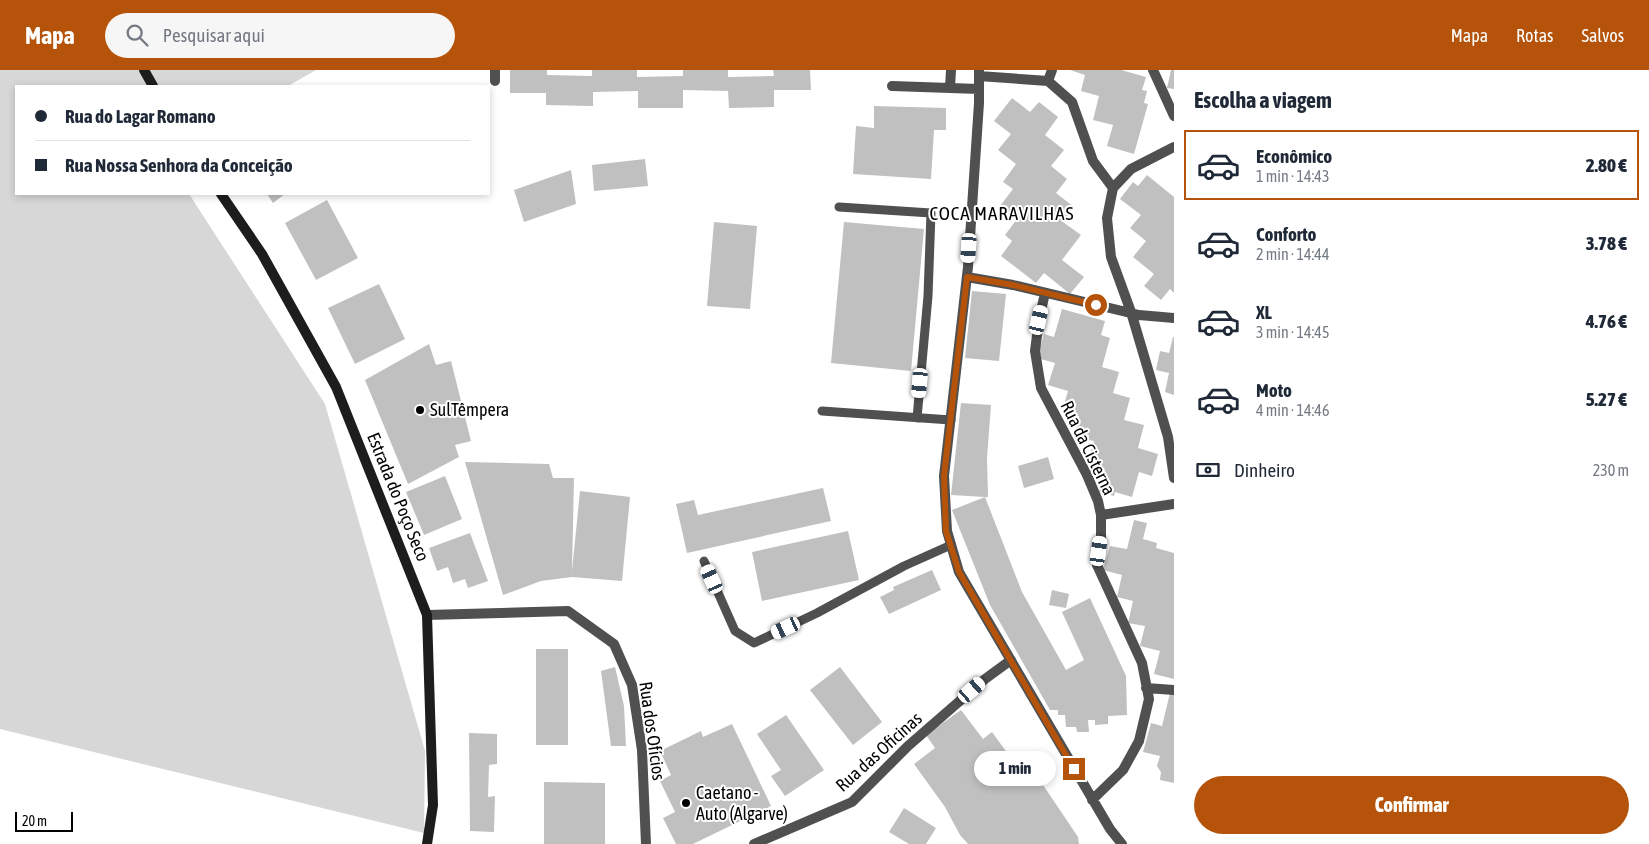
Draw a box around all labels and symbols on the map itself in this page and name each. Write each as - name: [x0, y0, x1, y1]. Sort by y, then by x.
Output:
- district label: COCA MARAVILHAS: [929, 202, 1075, 224]
- car: [960, 233, 977, 263]
- route start: [1085, 294, 1107, 316]
- car: [1028, 304, 1049, 336]
- car: [911, 367, 928, 399]
- street label: Rua da Cisterna: [1057, 397, 1120, 498]
- place label: SulTêmpera: [430, 399, 509, 420]
- marker: SulTêmpera: [414, 404, 426, 416]
- street label: Estrada do Poço Seco: [363, 429, 434, 564]
- car: [1089, 535, 1108, 567]
- car: [699, 562, 724, 596]
- car: [769, 615, 802, 641]
- car: [955, 674, 988, 706]
- street label: Rua dos Ofícios: [635, 680, 670, 782]
- street label: Rua das Oficinas: [831, 708, 926, 796]
- callout: 1 min: [974, 752, 1056, 786]
- route end: [1063, 758, 1085, 780]
- place label: Caetano - Auto (Algarve): [696, 782, 788, 824]
- marker: Caetano - Auto (Algarve): [680, 797, 692, 809]
- scale bar: [15, 809, 72, 832]

